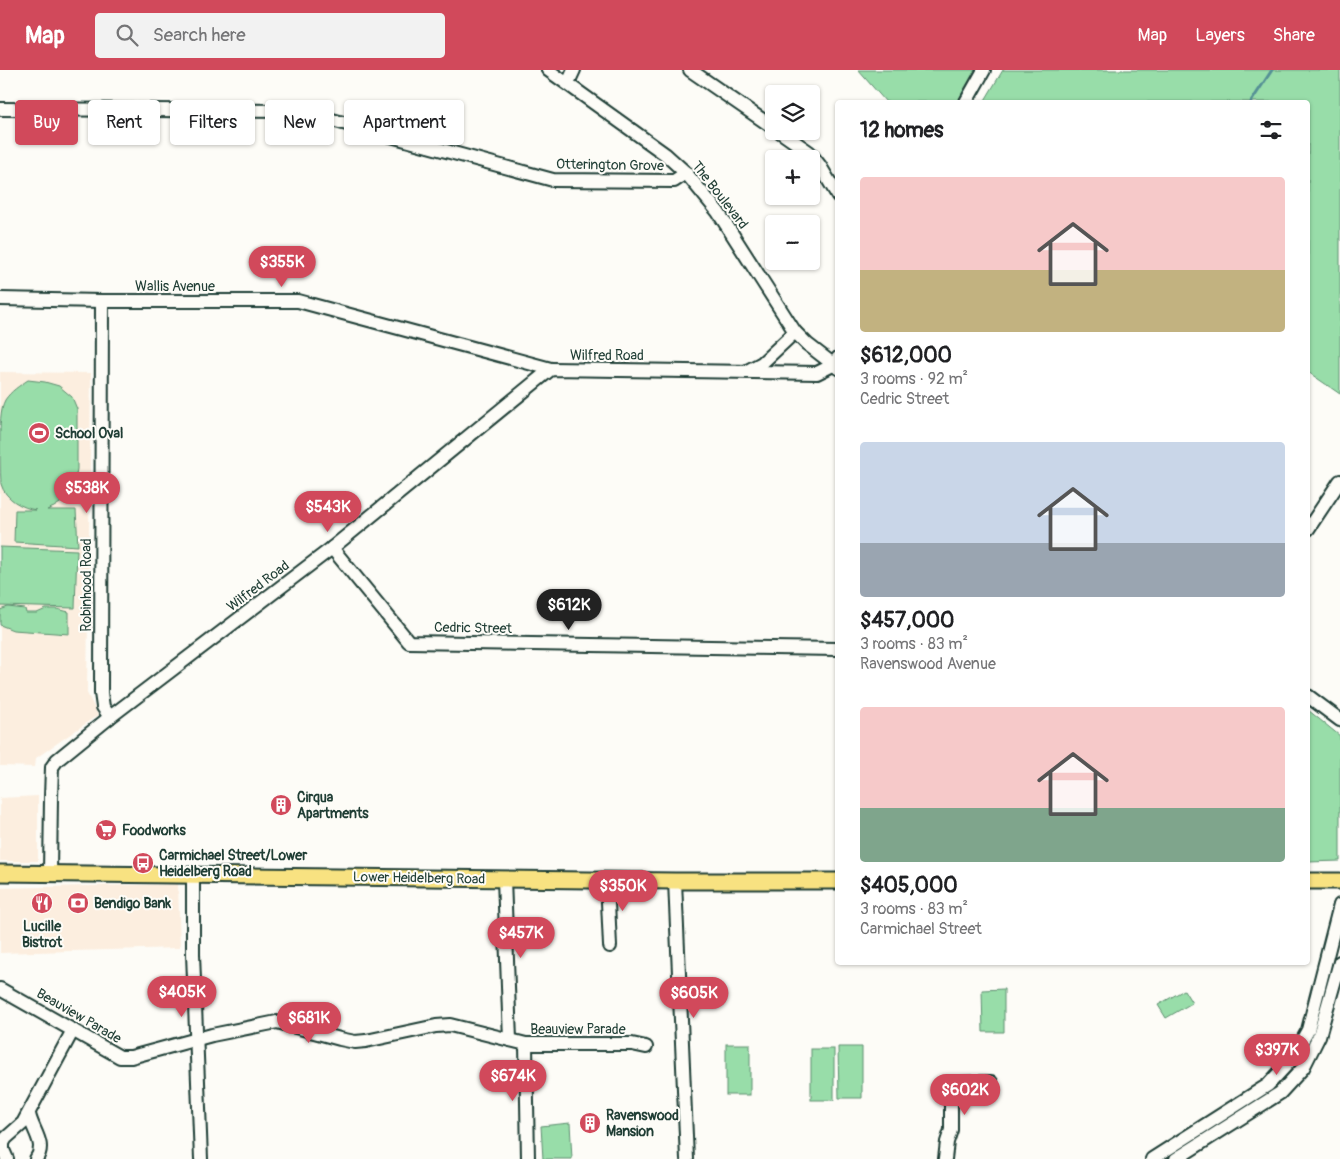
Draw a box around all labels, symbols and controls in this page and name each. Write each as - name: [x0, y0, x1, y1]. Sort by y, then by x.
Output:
- search box: [95, 13, 445, 58]
- text: Map: [25, 21, 65, 50]
- icon: search: [113, 21, 141, 49]
- text: Search here: [153, 23, 246, 47]
- text: Map: [1138, 24, 1167, 47]
- text: Layers: [1195, 24, 1245, 47]
- text: Share: [1273, 24, 1315, 47]
- map controls: [765, 85, 820, 270]
- button: layers: [765, 85, 820, 140]
- chip: Buy: [15, 100, 78, 145]
- chip: Rent: [88, 100, 160, 145]
- chip: Filters: [170, 100, 255, 145]
- chip: New: [265, 100, 334, 145]
- chip: Apartment: [344, 100, 464, 145]
- icon: filters: [1257, 116, 1285, 144]
- text: 12 homes: [860, 117, 943, 144]
- button: +: [765, 150, 820, 205]
- street label: Otterington Grove: [556, 156, 664, 174]
- street label: The Boulevard: [688, 158, 752, 232]
- icon: home: [1028, 209, 1118, 299]
- button: −: [765, 215, 820, 270]
- pin: $355K: [247, 246, 317, 288]
- text: $355K: [260, 252, 304, 272]
- street label: Wallis Avenue: [135, 278, 215, 295]
- text: $612,000: [860, 342, 952, 369]
- street label: Wilfred Road: [570, 347, 644, 364]
- text: 3 rooms · 92 m²: [860, 369, 968, 389]
- text: Cedric Street: [860, 389, 949, 409]
- sports icon: School Oval: [27, 421, 51, 445]
- place label: School Oval: [55, 425, 123, 442]
- pin: $538K: [52, 472, 122, 514]
- icon: home: [1028, 474, 1118, 564]
- text: $538K: [65, 478, 109, 498]
- pin: $543K: [293, 490, 363, 533]
- text: $543K: [305, 497, 351, 517]
- street label: Robinhood Road: [78, 538, 95, 632]
- street label: Wilfred Road: [223, 557, 293, 615]
- pin: $612K: [534, 588, 604, 631]
- text: $612K: [548, 595, 590, 615]
- text: $457,000: [860, 607, 954, 634]
- street label: Cedric Street: [434, 619, 513, 637]
- text: 3 rooms · 83 m²: [860, 634, 968, 654]
- text: Ravenswood Avenue: [860, 654, 996, 674]
- icon: home: [1028, 739, 1118, 829]
- place label: Cirqua Apartments: [297, 789, 369, 822]
- building icon: Cirqua Apartments: [269, 793, 293, 817]
- supermarket icon: Foodworks: [94, 818, 118, 842]
- place label: Foodworks: [122, 822, 186, 839]
- place label: Carmichael Street/Lower Heidelberg Road: [159, 847, 308, 880]
- bus stop icon: Carmichael Street/Lower Heidelberg Road: [131, 851, 155, 875]
- street label: Lower Heidelberg Road: [353, 868, 485, 888]
- pin: $350K: [588, 870, 658, 912]
- text: $405,000: [860, 872, 958, 899]
- text: $350K: [600, 876, 646, 896]
- restaurant icon: Lucille Bistrot: [30, 891, 54, 915]
- bank icon: Bendigo Bank: [66, 891, 90, 915]
- place label: Bendigo Bank: [94, 895, 171, 912]
- text: 3 rooms · 83 m²: [860, 899, 968, 919]
- pin: $457K: [486, 916, 556, 959]
- place label: Lucille Bistrot: [22, 918, 62, 951]
- text: Carmichael Street: [860, 919, 982, 939]
- text: $457K: [499, 923, 543, 943]
- pin: $405K: [147, 976, 217, 1018]
- pin: $605K: [659, 976, 729, 1019]
- text: $405K: [158, 982, 206, 1002]
- text: $605K: [670, 983, 718, 1003]
- street label: Beauview Parade: [33, 985, 125, 1047]
- pin: $681K: [274, 1002, 344, 1044]
- text: $681K: [288, 1008, 330, 1028]
- street label: Beauview Parade: [530, 1021, 626, 1038]
- pin: $397K: [1242, 1034, 1312, 1076]
- text: $397K: [1255, 1040, 1299, 1060]
- pin: $674K: [478, 1060, 548, 1102]
- text: $674K: [490, 1066, 536, 1086]
- pin: $602K: [930, 1074, 1000, 1116]
- text: $602K: [941, 1080, 989, 1100]
- place label: Ravenswood Mansion: [606, 1107, 679, 1140]
- building icon: Ravenswood Mansion: [578, 1111, 602, 1135]

